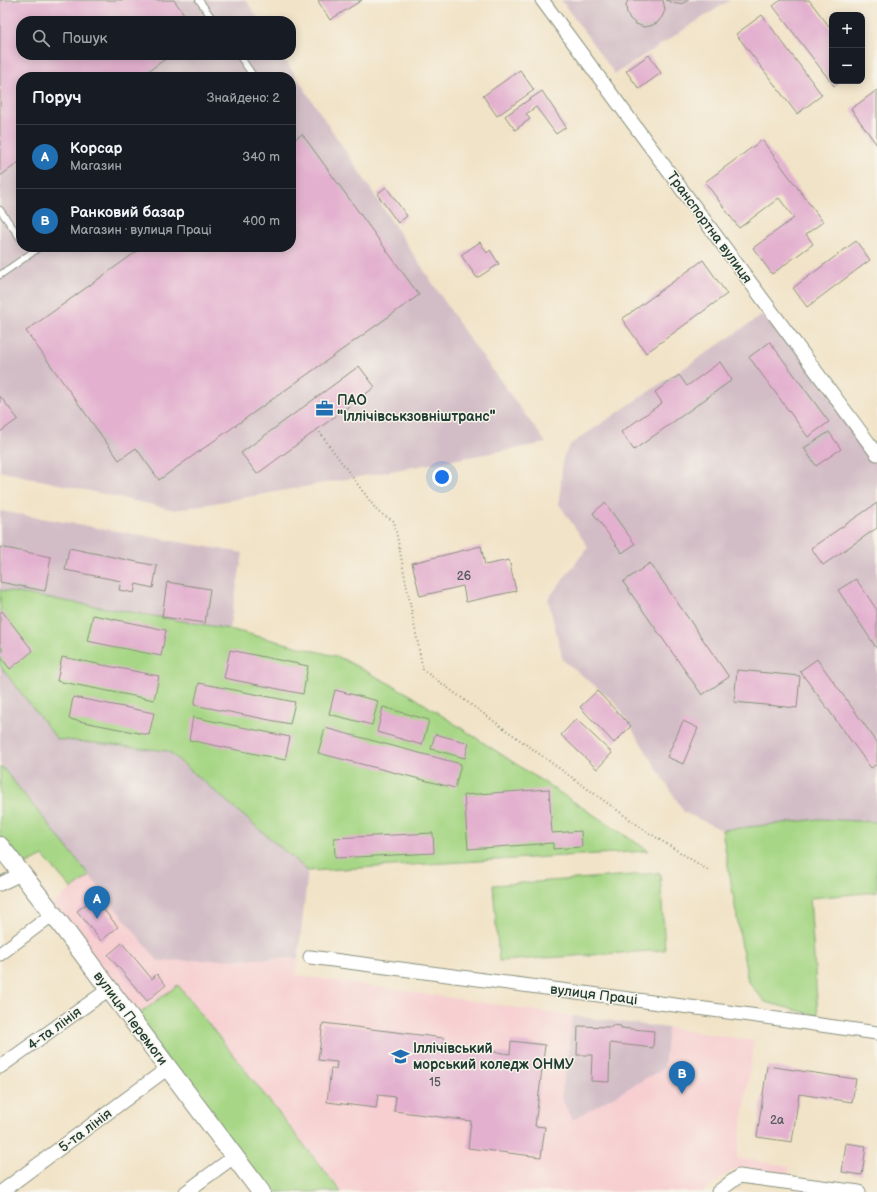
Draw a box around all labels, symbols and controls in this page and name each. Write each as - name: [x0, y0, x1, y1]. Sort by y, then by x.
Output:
- map controls: [829, 12, 865, 84]
- button: +: [829, 12, 865, 48]
- search box: [16, 16, 296, 60]
- icon: search: [30, 27, 52, 49]
- text: Пошук: [62, 29, 108, 48]
- button: −: [829, 48, 865, 84]
- text: Поруч: [32, 88, 82, 108]
- text: Знайдено: 2: [207, 90, 280, 106]
- text: Корсар: [70, 139, 122, 158]
- text: A: [41, 149, 49, 165]
- text: 340 m: [242, 149, 280, 165]
- text: Магазин: [70, 158, 122, 174]
- street label: Транспортна вулиця: [663, 168, 756, 287]
- text: Ранковий базар: [70, 203, 185, 222]
- text: B: [40, 213, 50, 229]
- text: 400 m: [243, 213, 280, 229]
- text: Магазин · вулиця Праці: [70, 222, 212, 238]
- place label: ПАО "Іллічівськзовніштранс": [337, 392, 496, 425]
- office icon: ПАО "Іллічівськзовніштранс": [314, 398, 334, 418]
- your location: [432, 467, 452, 487]
- house number: 26: [457, 569, 471, 584]
- pin: A: [84, 886, 110, 919]
- street label: вулиця Перемоги: [90, 968, 171, 1069]
- street label: вулиця Праці: [549, 981, 638, 1008]
- street label: 4-та лінія: [24, 1003, 85, 1054]
- place label: Іллічівський морський коледж ОНМУ: [413, 1040, 574, 1073]
- school or university icon: Іллічівський морський коледж ОНМУ: [390, 1046, 410, 1066]
- pin: B: [669, 1061, 695, 1094]
- house number: 15: [429, 1075, 441, 1090]
- street label: 5-та лінія: [55, 1105, 115, 1156]
- house number: 2а: [770, 1113, 784, 1128]

